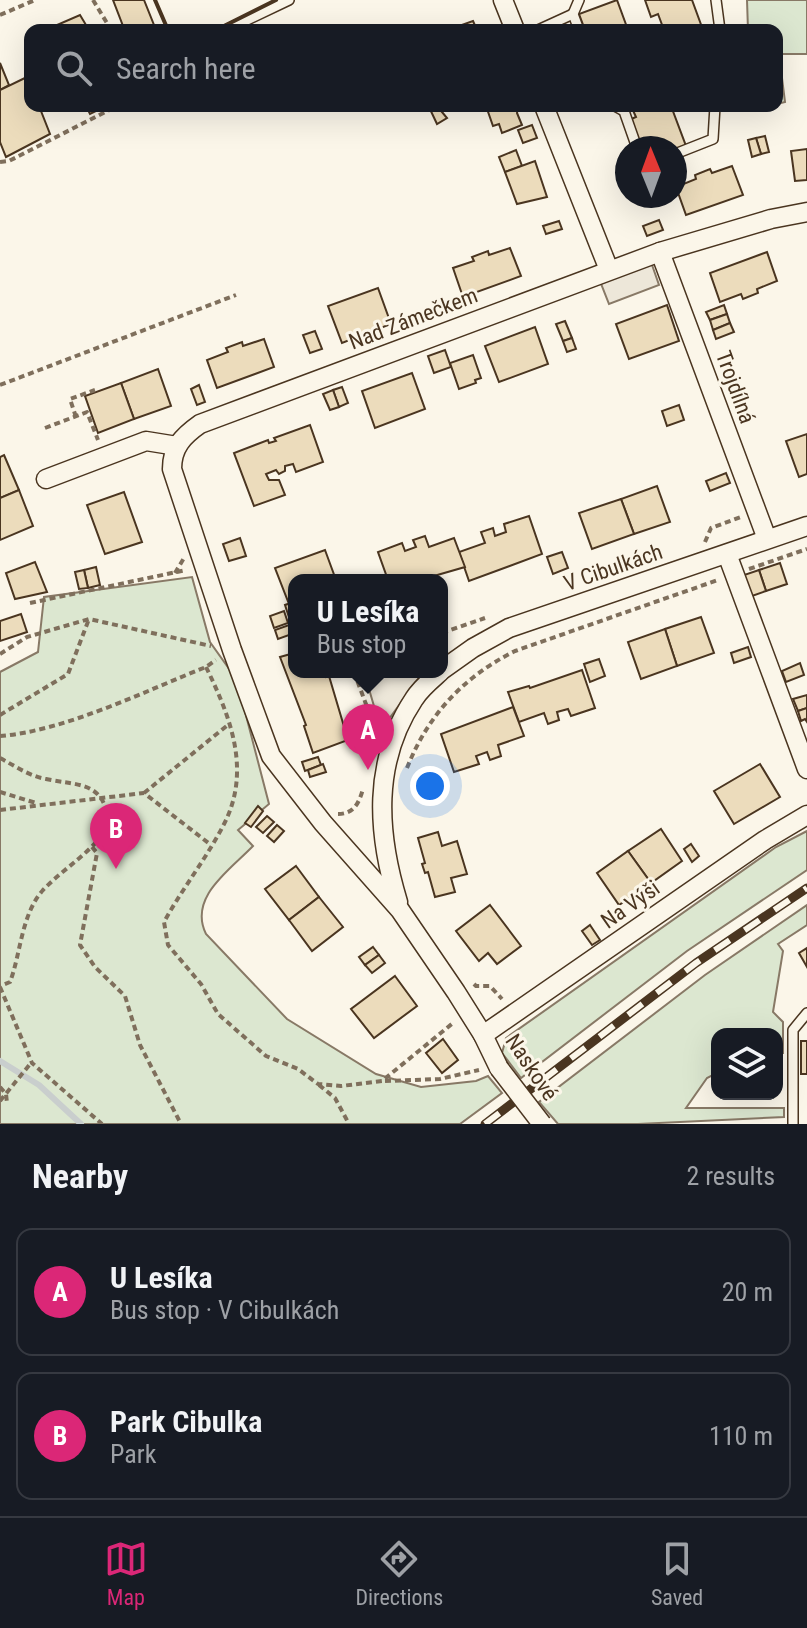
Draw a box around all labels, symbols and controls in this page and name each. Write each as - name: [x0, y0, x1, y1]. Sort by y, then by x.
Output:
- search box: [24, 24, 783, 112]
- icon: search: [52, 46, 96, 90]
- text: Search here: [116, 51, 256, 86]
- north arrow: [615, 136, 687, 208]
- street label: Nad Zámečkem: [345, 282, 481, 354]
- street label: Trojdílná: [711, 347, 760, 427]
- street label: V Cibulkách: [561, 539, 666, 596]
- popup: [288, 574, 448, 678]
- text: U Lesíka: [317, 594, 419, 629]
- text: Bus stop: [317, 629, 406, 659]
- pin: A: [342, 704, 394, 770]
- your location: [410, 766, 450, 806]
- pin: B: [90, 803, 142, 869]
- street label: Na Výši: [596, 875, 664, 933]
- map controls: [711, 1028, 783, 1100]
- button: layers: [711, 1028, 783, 1100]
- street label: Naskové: [500, 1029, 563, 1105]
- text: Nearby: [32, 1156, 128, 1196]
- text: 2 results: [686, 1161, 775, 1191]
- text: U Lesíka: [110, 1260, 213, 1295]
- text: A: [52, 1277, 68, 1307]
- text: 20 m: [722, 1277, 773, 1307]
- text: Bus stop · V Cibulkách: [110, 1295, 339, 1325]
- text: Park Cibulka: [110, 1404, 263, 1439]
- text: B: [53, 1421, 67, 1451]
- text: 110 m: [709, 1421, 773, 1451]
- text: Park: [110, 1439, 156, 1469]
- tab: Map: [104, 1537, 148, 1610]
- tab: Directions: [355, 1537, 443, 1610]
- tab: Saved: [651, 1537, 703, 1610]

